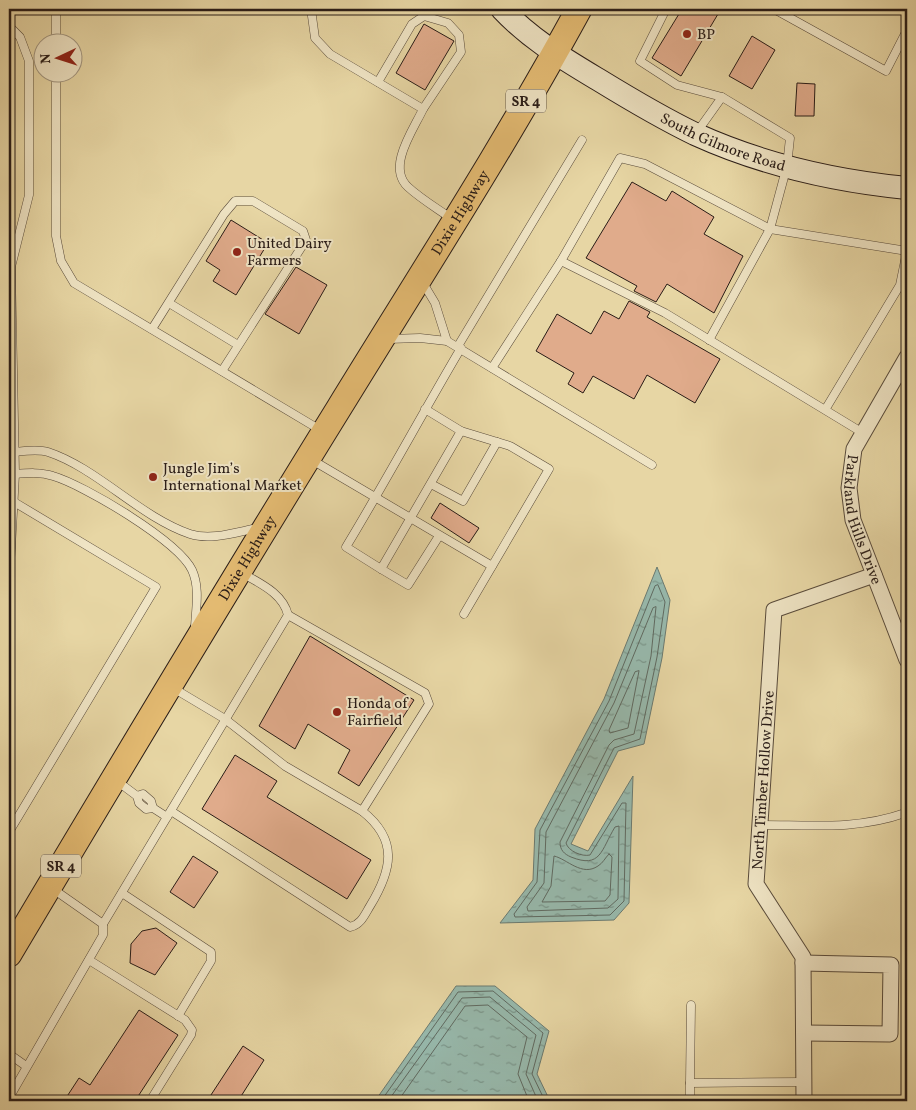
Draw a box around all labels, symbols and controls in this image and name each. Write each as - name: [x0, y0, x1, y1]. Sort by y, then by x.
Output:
- place label: BP: [697, 25, 715, 46]
- marker: BP: [681, 28, 693, 40]
- north arrow: [32, 32, 82, 82]
- text: N: [37, 53, 56, 65]
- road number: SR 4: [506, 90, 546, 112]
- street label: South Gilmore Road: [656, 109, 788, 178]
- street label: Dixie Highway: [427, 167, 496, 260]
- place label: United Dairy Farmers: [247, 234, 332, 272]
- marker: United Dairy Farmers: [231, 246, 243, 258]
- street label: Parkland Hills Drive: [837, 453, 886, 588]
- place label: Jungle Jim’s International Market: [163, 459, 302, 497]
- marker: Jungle Jim’s International Market: [147, 471, 159, 483]
- street label: Dixie Highway: [214, 512, 282, 605]
- street label: North Timber Hollow Drive: [748, 690, 781, 870]
- place label: Honda of Fairfield: [347, 694, 409, 732]
- marker: Honda of Fairfield: [331, 706, 343, 718]
- road number: SR 4: [41, 854, 81, 878]

